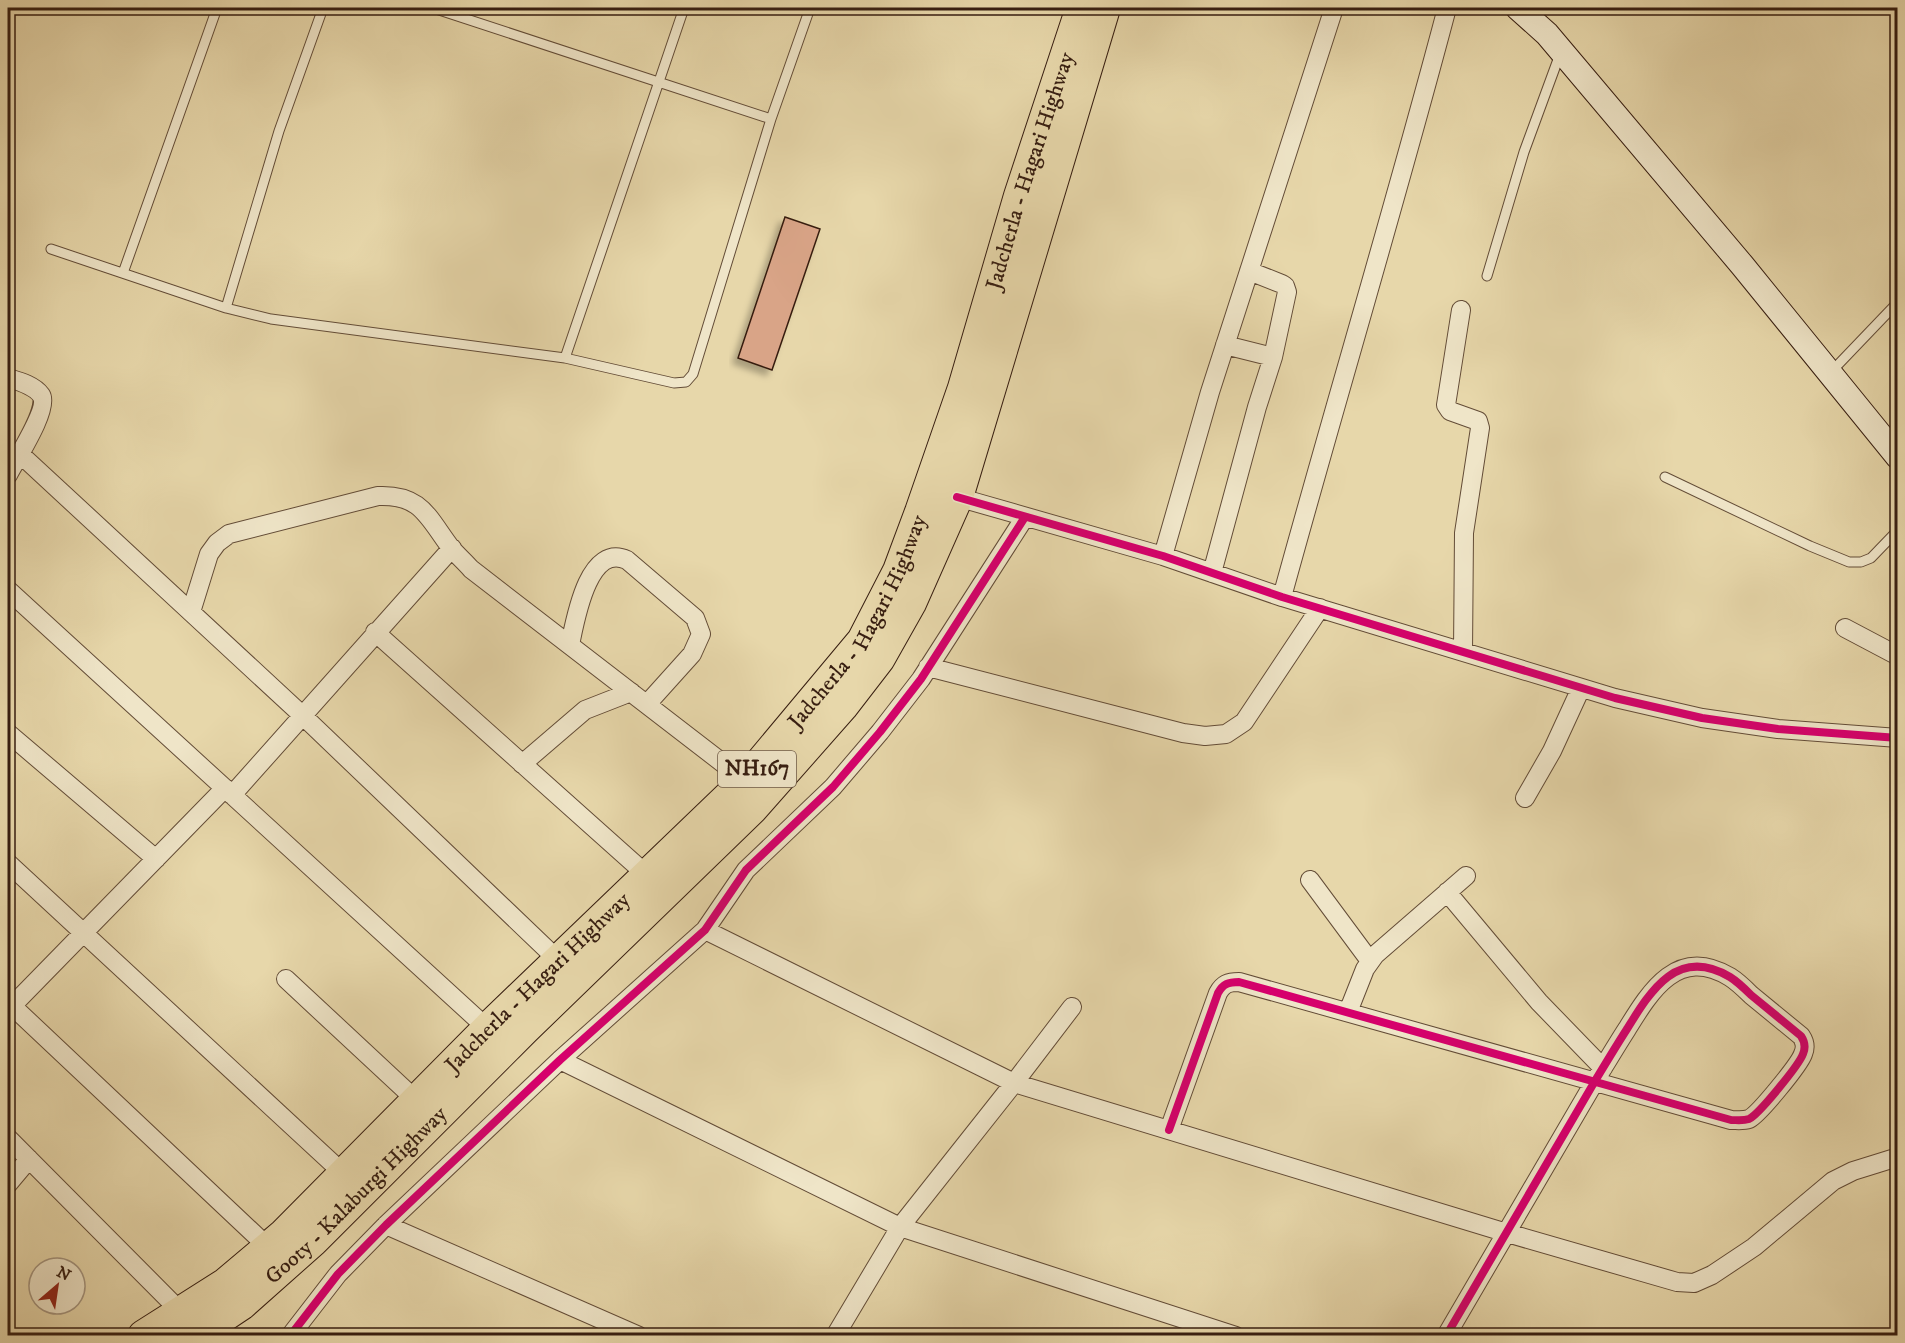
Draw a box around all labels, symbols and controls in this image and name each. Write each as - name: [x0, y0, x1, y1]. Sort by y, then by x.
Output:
- street label: Jadcherla - Hagari Highway: [979, 48, 1080, 295]
- street label: Jadcherla - Hagari Highway: [781, 511, 932, 736]
- road number: NH167: [718, 751, 796, 787]
- street label: Jadcherla - Hagari Highway: [438, 886, 636, 1080]
- street label: Gooty - Kalaburgi Highway: [259, 1100, 453, 1290]
- north arrow: [27, 1256, 87, 1316]
- text: N: [53, 1262, 74, 1286]

